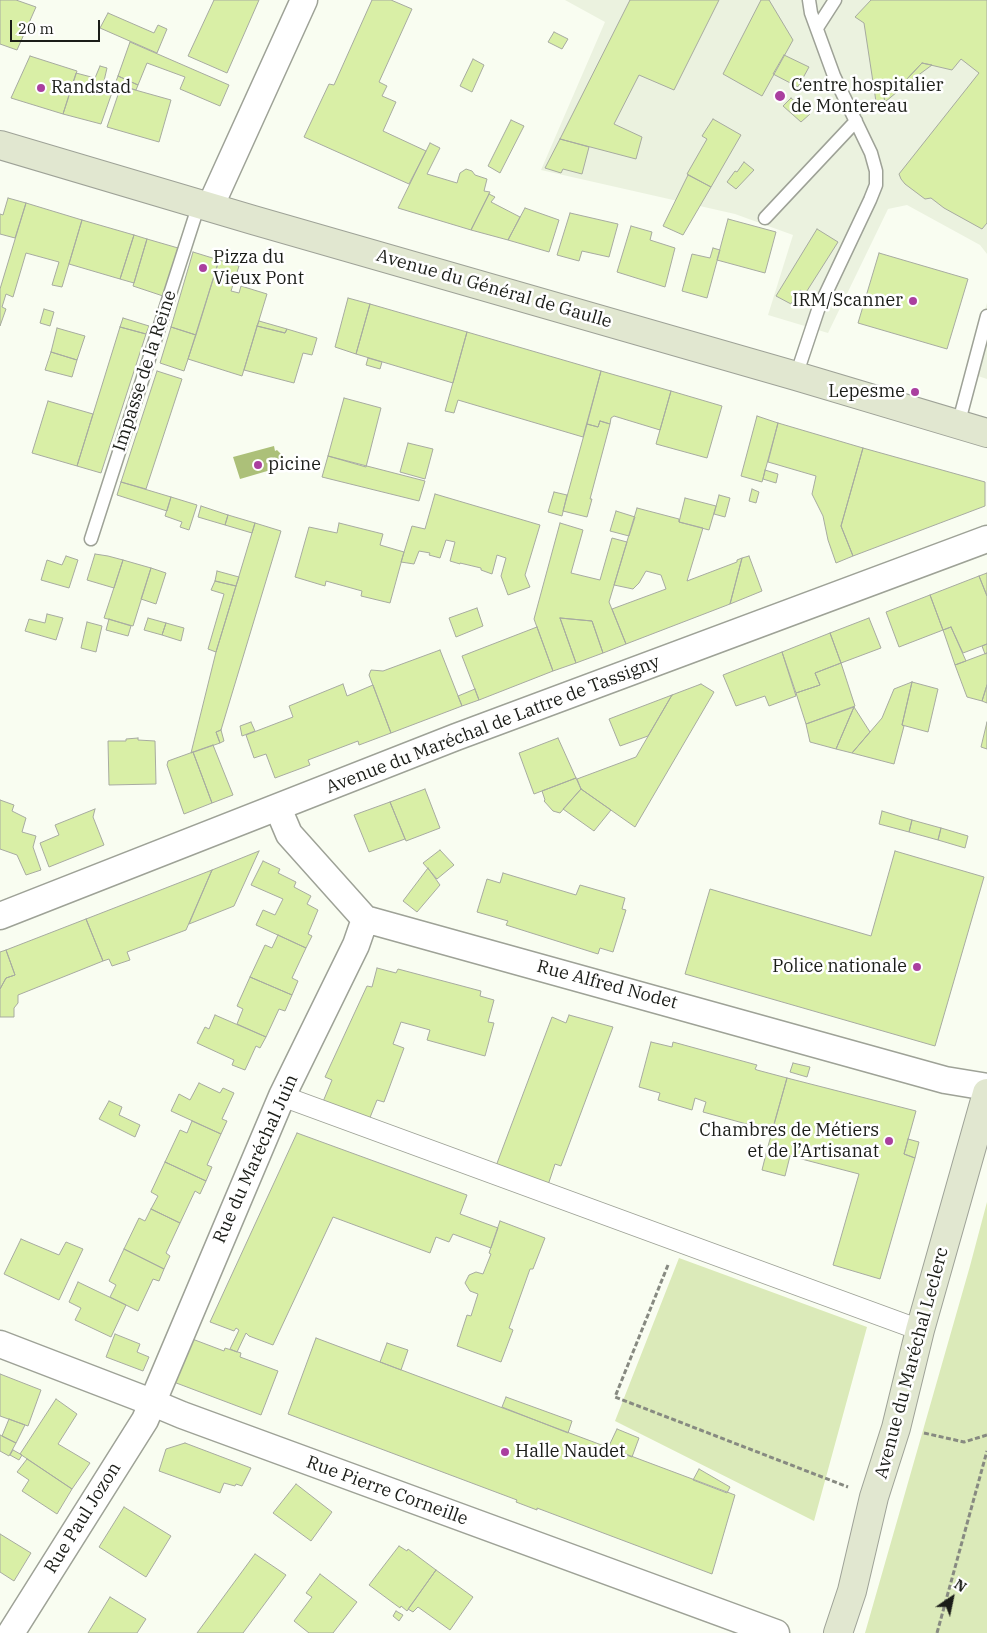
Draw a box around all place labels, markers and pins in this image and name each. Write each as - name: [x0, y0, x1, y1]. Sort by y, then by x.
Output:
- place label: Centre hospitalier de Montereau: [791, 75, 944, 118]
- place label: Randstad: [51, 77, 131, 99]
- marker: Randstad: [35, 82, 47, 94]
- marker: Centre hospitalier de Montereau: [773, 89, 787, 103]
- place label: Pizza du Vieux Pont: [213, 247, 304, 290]
- marker: Pizza du Vieux Pont: [197, 262, 209, 274]
- place label: IRM/Scanner: [792, 290, 903, 312]
- marker: IRM/Scanner: [907, 295, 919, 307]
- place label: Lepesme: [828, 381, 905, 403]
- marker: Lepesme: [909, 386, 921, 398]
- place label: picine: [268, 454, 321, 476]
- marker: picine: [252, 459, 264, 471]
- place label: Police nationale: [772, 956, 907, 978]
- marker: Police nationale: [911, 961, 923, 973]
- place label: Chambres de Métiers et de l’Artisanat: [699, 1120, 879, 1162]
- marker: Chambres de Métiers et de l’Artisanat: [883, 1135, 895, 1147]
- place label: Halle Naudet: [515, 1441, 625, 1463]
- marker: Halle Naudet: [499, 1446, 511, 1458]

